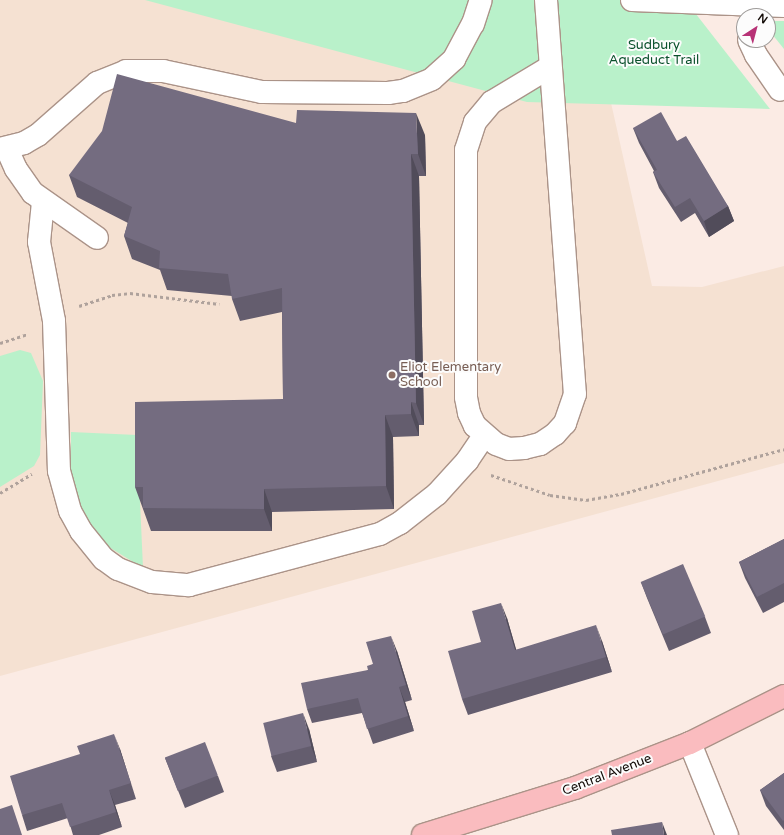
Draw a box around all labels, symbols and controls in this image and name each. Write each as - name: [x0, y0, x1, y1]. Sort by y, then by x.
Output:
- north arrow: [736, 8, 776, 48]
- text: N: [755, 11, 770, 27]
- park label: Sudbury Aqueduct Trail: [609, 38, 699, 69]
- place label: Eliot Elementary School: [400, 360, 501, 391]
- marker: Eliot Elementary School: [387, 370, 397, 380]
- street label: Central Avenue: [560, 751, 654, 799]

